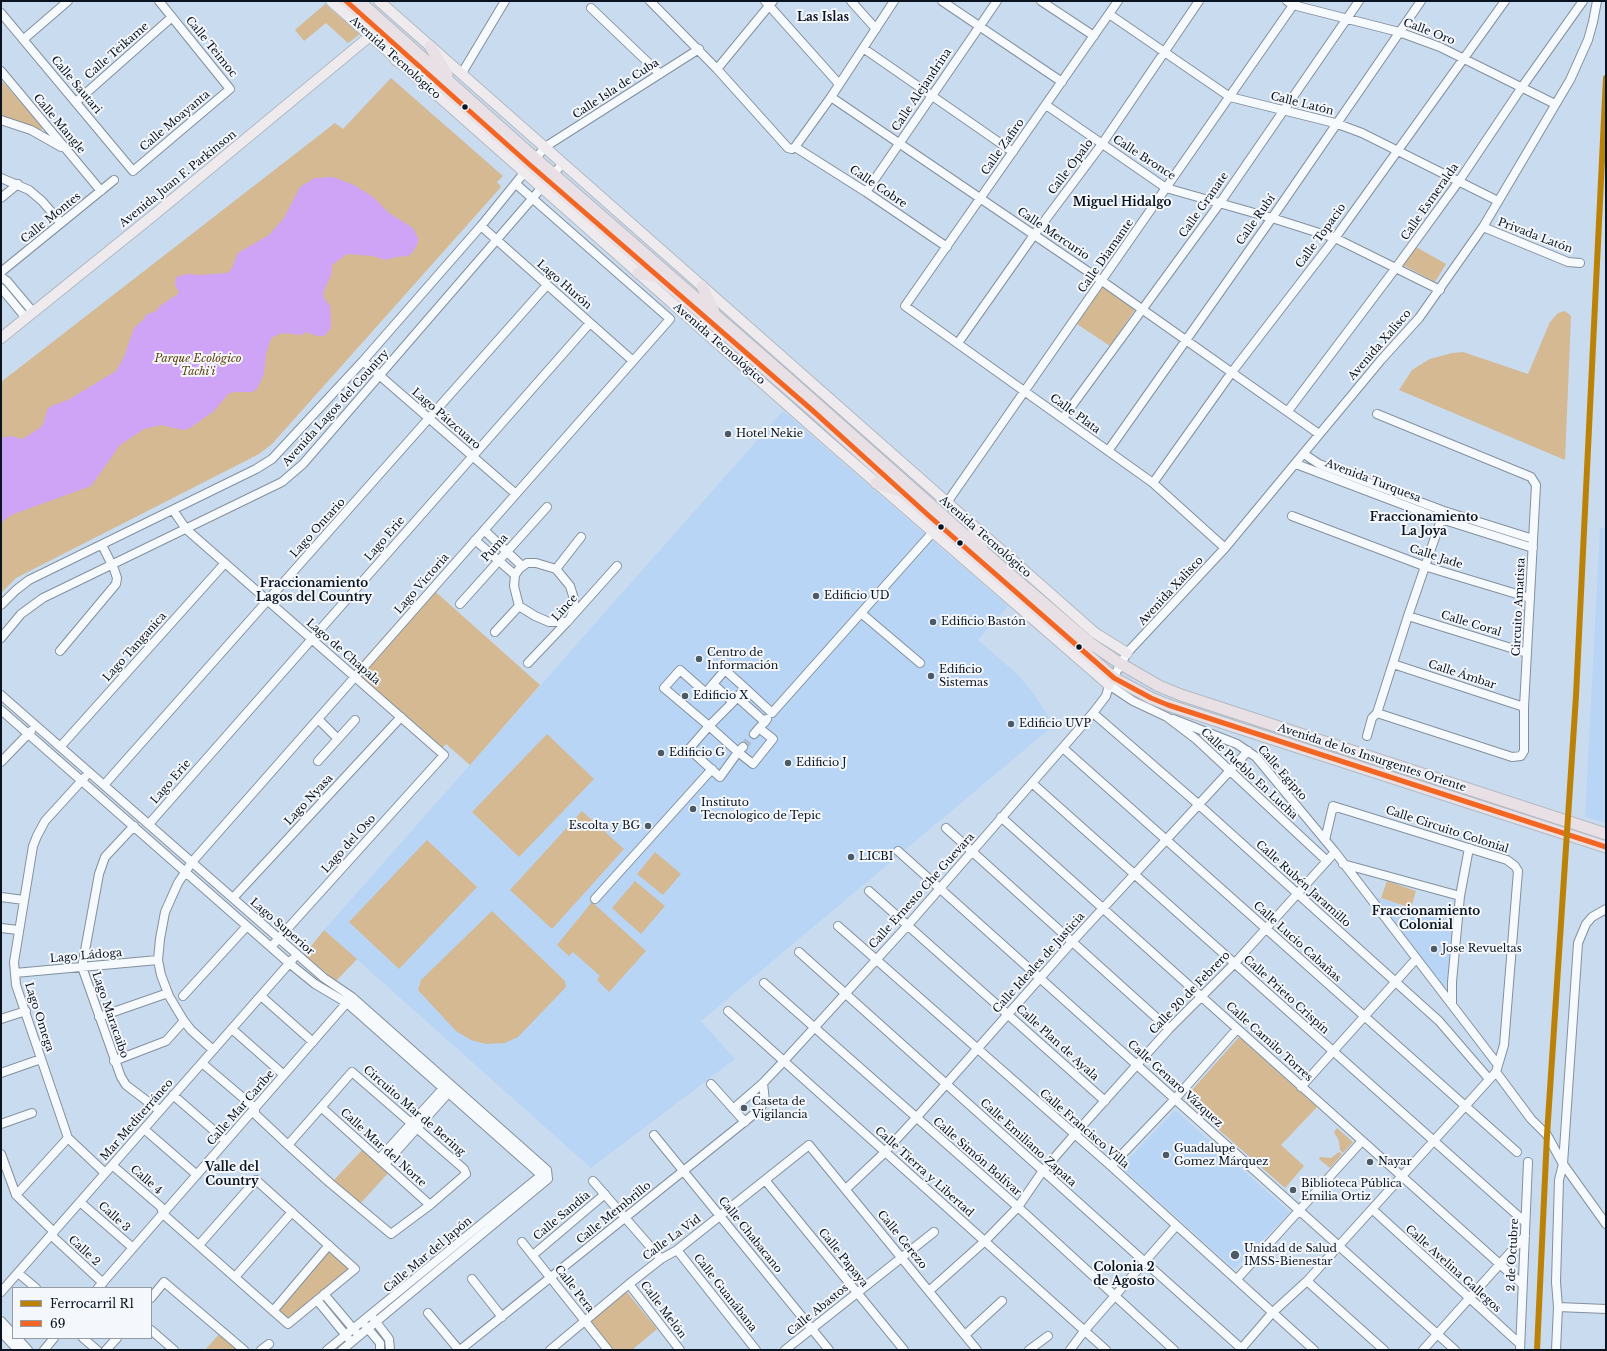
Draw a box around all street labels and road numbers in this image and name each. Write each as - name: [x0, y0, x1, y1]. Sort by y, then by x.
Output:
- street label: Calle Teimoc: [183, 14, 239, 80]
- street label: Avenida Tecnológico: [347, 14, 443, 102]
- street label: Calle Oro: [1401, 16, 1457, 48]
- street label: Calle Teikame: [82, 20, 152, 82]
- street label: Calle Alejandrina: [889, 46, 955, 134]
- street label: Calle Sautari: [48, 53, 104, 117]
- street label: Calle Isla de Cuba: [570, 56, 662, 122]
- street label: Calle Moayanta: [137, 88, 213, 154]
- street label: Calle Latón: [1269, 90, 1335, 118]
- street label: Calle Mangle: [30, 92, 88, 156]
- street label: Calle Zafiro: [979, 116, 1027, 178]
- street label: Avenida Juan F. Parkinson: [117, 128, 239, 230]
- street label: Calle Bronce: [1110, 133, 1178, 183]
- street label: Calle Ópalo: [1046, 137, 1096, 197]
- street label: Calle Esmeralda: [1398, 161, 1462, 243]
- street label: Calle Cobre: [847, 163, 909, 211]
- street label: Calle Granate: [1177, 170, 1231, 240]
- street label: Calle Montes: [18, 190, 84, 246]
- street label: Calle Rubí: [1234, 192, 1278, 248]
- street label: Calle Topacio: [1293, 201, 1349, 271]
- street label: Calle Mercurio: [1014, 205, 1092, 263]
- street label: Privada Latón: [1496, 216, 1574, 256]
- street label: Calle Diamante: [1076, 217, 1136, 295]
- street label: Lago Hurón: [534, 258, 594, 312]
- street label: Avenida Tecnológico: [670, 300, 768, 388]
- street label: Avenida Xalisco: [1346, 307, 1414, 383]
- street label: Avenida Lagos del Country: [280, 347, 392, 469]
- street label: Lago Pátzcuaro: [409, 386, 483, 452]
- street label: Calle Plata: [1047, 391, 1103, 437]
- street label: Avenida Turquesa: [1323, 457, 1423, 505]
- street label: Avenida Tecnológico: [936, 493, 1034, 581]
- street label: Lago Ontario: [288, 496, 348, 560]
- street label: Lago Erie: [362, 514, 408, 564]
- street label: Puma: [479, 531, 511, 565]
- street label: Calle Jade: [1408, 542, 1464, 572]
- street label: Lago Victoria: [392, 551, 452, 617]
- street label: Avenida Xalisco: [1136, 554, 1206, 628]
- street label: Circuito Amatista: [1510, 557, 1528, 657]
- street label: Lince: [550, 592, 580, 624]
- street label: Calle Coral: [1439, 609, 1503, 639]
- street label: Lago Tanganica: [101, 610, 169, 684]
- street label: Lago de Chapala: [303, 616, 383, 688]
- street label: Calle Ámbar: [1427, 658, 1497, 692]
- street label: Avenida de los Insurgentes Oriente: [1276, 721, 1468, 795]
- street label: Calle Pueblo En Lucha: [1198, 726, 1300, 822]
- street label: Calle Egipto: [1254, 743, 1310, 803]
- street label: Lago Erie: [148, 757, 194, 807]
- street label: Lago Nyasa: [282, 772, 336, 828]
- street label: Calle Circuito Colonial: [1384, 804, 1510, 856]
- street label: Lago del Oso: [319, 812, 379, 876]
- street label: Calle Ernesto Che Guevara: [867, 830, 977, 952]
- street label: Calle Rubén Jaramillo: [1253, 838, 1353, 930]
- street label: Lago Superior: [247, 896, 317, 958]
- street label: Calle Lucio Cabañas: [1250, 899, 1344, 985]
- street label: Calle Ideales de Justicia: [990, 910, 1088, 1016]
- street label: Lago Ládoga: [49, 946, 123, 966]
- street label: Calle 20 de Febrero: [1147, 949, 1233, 1037]
- street label: Calle Prieto Crispín: [1241, 953, 1331, 1037]
- street label: Lago Maracaibo: [89, 970, 131, 1060]
- street label: Lago Omega: [22, 981, 56, 1053]
- street label: Calle Camilo Torres: [1223, 999, 1315, 1085]
- street label: Calle Plan de Ayala: [1013, 1002, 1101, 1084]
- street label: Calle Genaro Vázquez: [1125, 1038, 1225, 1130]
- street label: Circuito Mar de Bering: [360, 1063, 468, 1159]
- street label: Calle Mar Caribe: [205, 1068, 277, 1148]
- street label: Mar Mediterráneo: [98, 1076, 176, 1164]
- street label: Calle Francisco Villa: [1037, 1087, 1131, 1171]
- street label: Calle Emiliano Zapata: [977, 1096, 1079, 1190]
- street label: Calle Mar del Norte: [337, 1106, 429, 1190]
- street label: Calle Simón Bolívar: [930, 1115, 1024, 1199]
- street label: Calle Tierra y Libertad: [872, 1124, 976, 1220]
- street label: Calle 4: [127, 1163, 165, 1197]
- street label: Calle Membrillo: [574, 1179, 654, 1247]
- street label: Calle Sandía: [531, 1189, 593, 1243]
- street label: Calle Chabacano: [715, 1194, 785, 1276]
- street label: Calle 3: [95, 1199, 133, 1235]
- street label: Calle Cerezo: [874, 1208, 930, 1272]
- street label: Calle La Vid: [640, 1213, 704, 1263]
- street label: Calle Mar del Japón: [381, 1214, 475, 1296]
- street label: 2 de Octubre: [1504, 1218, 1522, 1292]
- street label: Calle Avelina Gallegos: [1402, 1223, 1504, 1315]
- street label: Calle Papaya: [815, 1226, 871, 1290]
- street label: Calle 2: [65, 1233, 103, 1269]
- street label: Calle Guanábana: [690, 1251, 760, 1335]
- street label: Calle Pera: [551, 1263, 597, 1315]
- street label: Calle Melón: [637, 1279, 689, 1341]
- street label: Calle Abastos: [785, 1281, 851, 1339]

